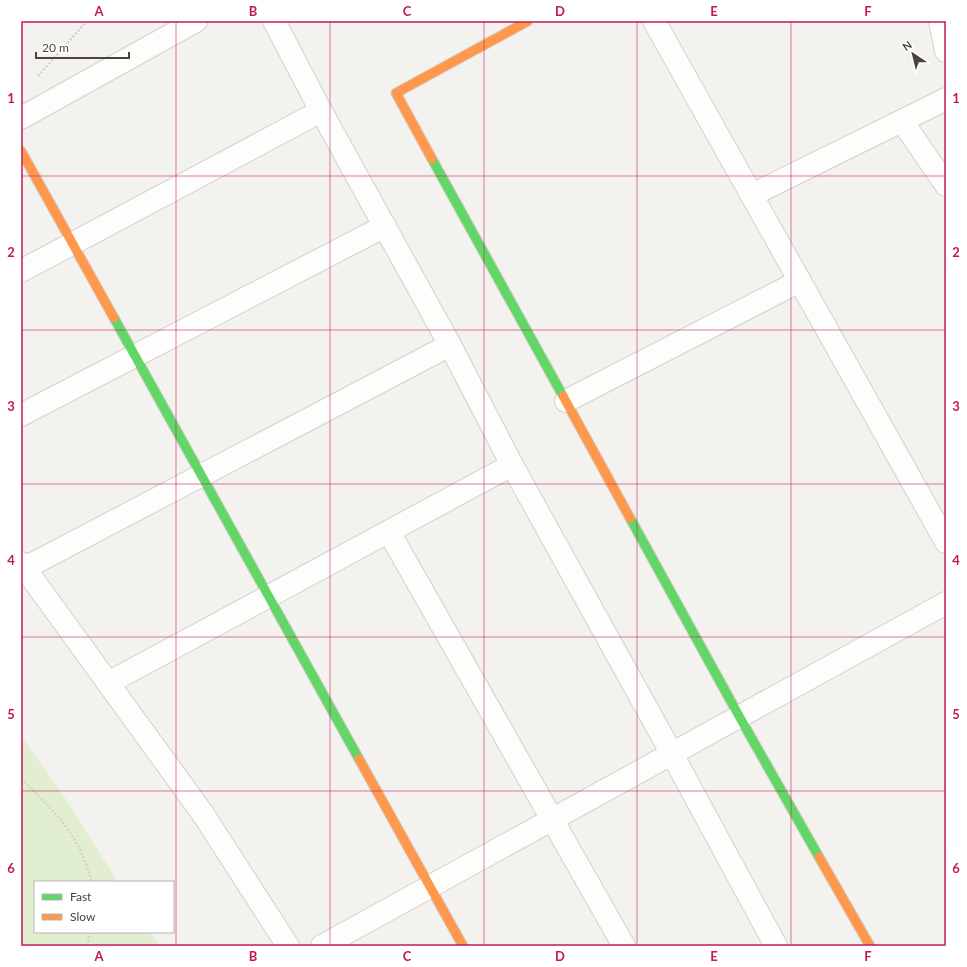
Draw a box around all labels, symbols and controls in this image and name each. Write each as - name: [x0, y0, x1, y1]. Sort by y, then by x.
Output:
- text: A: [93, 3, 104, 19]
- text: B: [249, 3, 258, 19]
- text: C: [403, 3, 412, 19]
- text: D: [555, 3, 565, 19]
- text: E: [710, 3, 718, 19]
- text: F: [864, 3, 872, 19]
- scale bar: [36, 34, 129, 60]
- north arrow: [893, 34, 933, 74]
- text: N: [900, 38, 914, 53]
- text: 20 m: [42, 40, 69, 55]
- text: 1: [7, 90, 15, 106]
- text: 1: [952, 90, 960, 106]
- text: 2: [7, 244, 15, 260]
- text: 2: [952, 244, 960, 260]
- text: 3: [7, 398, 15, 414]
- text: 3: [952, 398, 960, 414]
- text: 4: [7, 552, 15, 568]
- text: 4: [952, 552, 960, 568]
- text: 5: [7, 706, 15, 722]
- text: 5: [952, 706, 960, 722]
- text: 6: [7, 860, 15, 876]
- text: 6: [952, 860, 960, 876]
- legend: [34, 881, 174, 933]
- text: Fast: [70, 889, 92, 904]
- text: Slow: [70, 909, 96, 924]
- text: A: [93, 948, 104, 964]
- text: B: [249, 948, 258, 964]
- text: C: [403, 948, 412, 964]
- text: D: [555, 948, 565, 964]
- text: E: [710, 948, 718, 964]
- text: F: [864, 948, 872, 964]

